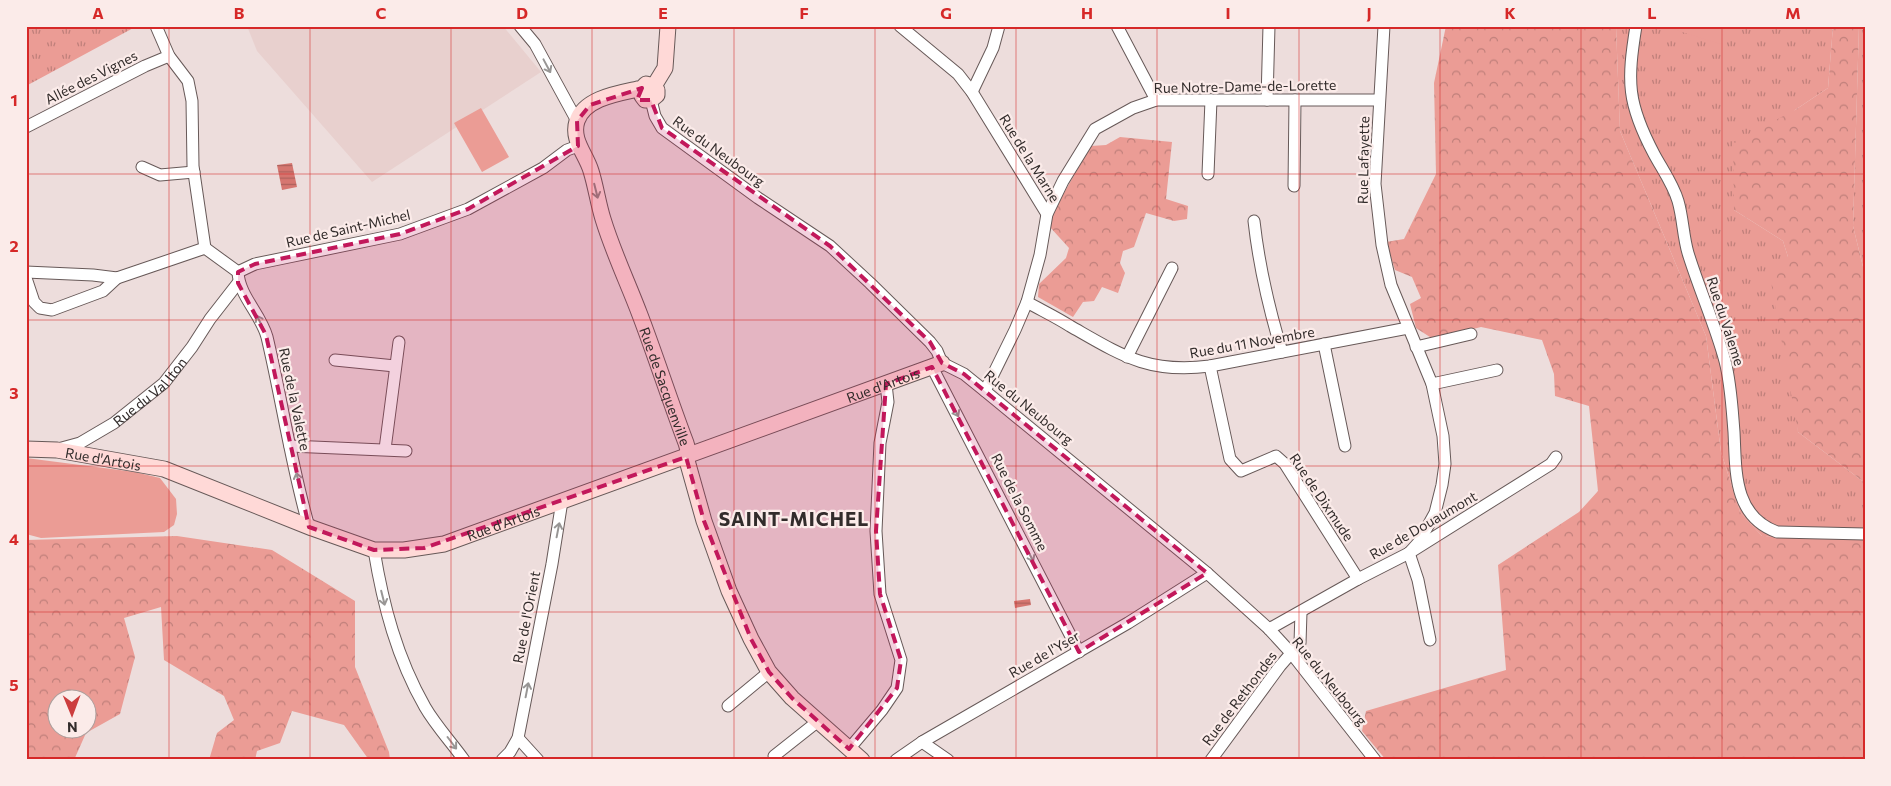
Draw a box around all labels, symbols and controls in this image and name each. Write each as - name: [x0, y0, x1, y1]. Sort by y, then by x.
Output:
- text: A: [92, 3, 104, 22]
- text: B: [234, 3, 245, 22]
- text: C: [376, 3, 387, 22]
- text: D: [516, 3, 528, 22]
- text: E: [658, 3, 668, 22]
- text: F: [799, 3, 809, 22]
- text: G: [940, 3, 952, 22]
- text: H: [1081, 3, 1093, 22]
- text: I: [1225, 3, 1231, 22]
- text: J: [1366, 3, 1372, 22]
- text: K: [1504, 3, 1516, 22]
- text: L: [1647, 3, 1657, 22]
- text: M: [1785, 3, 1801, 22]
- street label: Allée des Vignes: [42, 46, 140, 108]
- one-way arrow: [542, 59, 552, 74]
- street label: Rue Notre-Dame-de-Lorette: [1154, 76, 1336, 96]
- text: 1: [10, 90, 18, 109]
- street label: Rue de la Marne: [996, 111, 1064, 205]
- street label: Rue du Neubourg: [670, 112, 768, 190]
- street label: Rue Lafayette: [1354, 116, 1372, 204]
- one-way arrow: [592, 183, 601, 199]
- street label: Rue de Saint-Michel: [284, 205, 412, 251]
- text: 2: [9, 236, 19, 255]
- street label: Rue du Valeme: [1704, 274, 1748, 368]
- one-way arrow: [255, 315, 264, 330]
- street label: Rue du 11 Novembre: [1188, 323, 1316, 361]
- street label: Rue de Sacquenville: [637, 324, 695, 448]
- street label: Rue de la Valette: [276, 346, 314, 452]
- street label: Rue du Val Iton: [109, 353, 190, 429]
- street label: Rue d'Artois: [844, 363, 922, 406]
- street label: Rue du Neubourg: [981, 366, 1077, 448]
- text: 3: [9, 383, 19, 402]
- one-way arrow: [950, 403, 960, 418]
- street label: Rue d'Artois: [64, 443, 142, 473]
- street label: Rue de la Somme: [988, 450, 1052, 554]
- street label: Rue de Dixmude: [1286, 450, 1358, 544]
- one-way arrow: [293, 472, 302, 488]
- street label: Rue de Douaumont: [1366, 487, 1480, 563]
- street label: Rue d'Artois: [464, 501, 542, 544]
- district label: SAINT-MICHEL: [719, 507, 869, 530]
- one-way arrow: [554, 523, 564, 539]
- text: 4: [9, 529, 19, 548]
- one-way arrow: [1025, 547, 1035, 562]
- street label: Rue de l'Orient: [509, 569, 543, 665]
- one-way arrow: [379, 589, 388, 605]
- street label: Rue de l'Yser: [1006, 627, 1083, 681]
- street label: Rue du Neubourg: [1289, 633, 1371, 729]
- street label: Rue de Rethondes: [1198, 648, 1280, 748]
- text: 5: [9, 675, 19, 694]
- one-way arrow: [523, 682, 532, 698]
- north arrow: [48, 688, 98, 738]
- text: N: [67, 719, 78, 736]
- one-way arrow: [447, 736, 457, 750]

